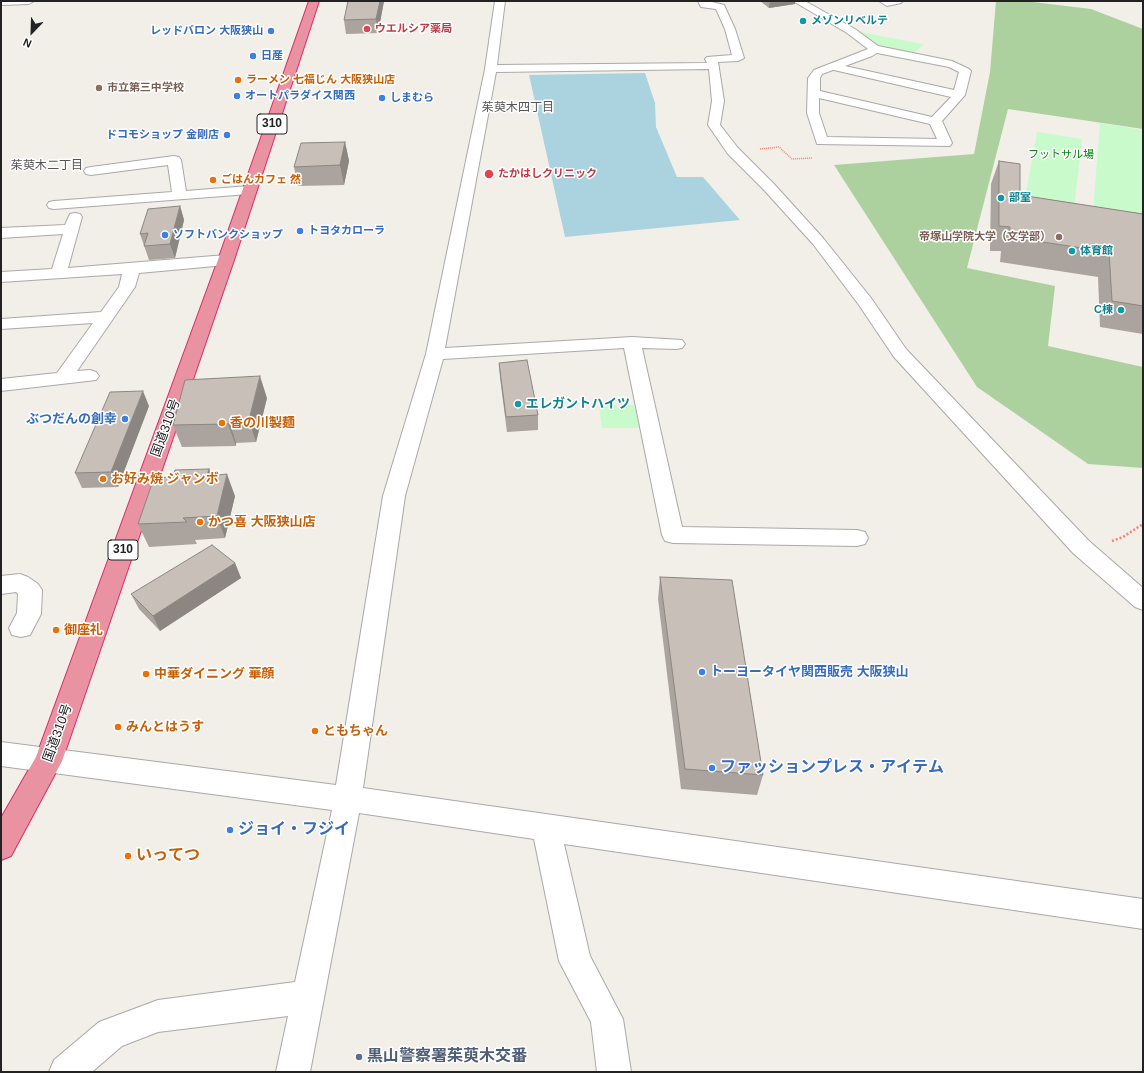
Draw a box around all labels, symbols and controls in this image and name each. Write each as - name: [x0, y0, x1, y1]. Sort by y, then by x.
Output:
- north arrow: [12, 12, 52, 52]
- place label: メゾンリベルテ: [811, 14, 888, 28]
- marker: メゾンリベルテ: [798, 16, 808, 26]
- place label: ウエルシア薬局: [375, 22, 452, 36]
- place label: レッドバロン 大阪狭山: [150, 24, 263, 38]
- marker: ウエルシア薬局: [362, 24, 372, 34]
- marker: レッドバロン 大阪狭山: [266, 26, 276, 36]
- text: N: [21, 36, 33, 50]
- place label: 日産: [261, 49, 283, 63]
- marker: 日産: [248, 51, 258, 61]
- place label: ラーメン 七福じん 大阪狭山店: [246, 73, 395, 87]
- marker: ラーメン 七福じん 大阪狭山店: [233, 75, 243, 85]
- place label: 市立第三中学校: [107, 81, 184, 95]
- marker: 市立第三中学校: [94, 83, 104, 93]
- place label: オートパラダイス関西: [245, 89, 355, 103]
- marker: オートパラダイス関西: [232, 91, 242, 101]
- place label: しまむら: [390, 91, 434, 105]
- marker: しまむら: [377, 93, 387, 103]
- district label: 茱萸木四丁目: [482, 101, 554, 115]
- road number: 310: [257, 114, 287, 134]
- place label: ドコモショップ 金剛店: [106, 128, 219, 142]
- marker: ドコモショップ 金剛店: [222, 130, 232, 140]
- park label: フットサル場: [1028, 148, 1094, 162]
- district label: 茱萸木二丁目: [11, 159, 83, 173]
- place label: たかはしクリニック: [498, 167, 597, 181]
- marker: たかはしクリニック: [483, 168, 495, 180]
- place label: ごはんカフェ 然: [221, 173, 301, 187]
- marker: ごはんカフェ 然: [208, 175, 218, 185]
- place label: 部室: [1009, 191, 1031, 205]
- marker: 部室: [996, 193, 1006, 203]
- place label: トヨタカローラ: [308, 224, 385, 238]
- marker: トヨタカローラ: [295, 226, 305, 236]
- place label: ソフトバンクショップ: [173, 228, 283, 242]
- marker: ソフトバンクショップ: [160, 230, 170, 240]
- place label: 帝塚山学院大学（文学部）: [919, 230, 1051, 244]
- marker: 帝塚山学院大学（文学部）: [1054, 232, 1064, 242]
- place label: 体育館: [1080, 244, 1113, 258]
- marker: 体育館: [1067, 246, 1077, 256]
- place label: C棟: [1094, 303, 1113, 317]
- marker: C棟: [1116, 305, 1126, 315]
- place label: エレガントハイツ: [526, 396, 630, 412]
- street label: 国道310号: [148, 397, 184, 459]
- marker: エレガントハイツ: [513, 399, 523, 409]
- place label: ぶつだんの創幸: [26, 411, 117, 427]
- marker: ぶつだんの創幸: [120, 414, 130, 424]
- place label: 香の川製麺: [230, 415, 295, 431]
- marker: 香の川製麺: [217, 418, 227, 428]
- place label: お好み焼 ジャンボ: [111, 471, 219, 487]
- marker: お好み焼 ジャンボ: [98, 474, 108, 484]
- place label: かつ喜 大阪狭山店: [208, 514, 316, 530]
- marker: かつ喜 大阪狭山店: [195, 517, 205, 527]
- road number: 310: [108, 540, 138, 560]
- place label: 御座礼: [64, 622, 103, 638]
- marker: 御座礼: [51, 625, 61, 635]
- place label: トーヨータイヤ関西販売 大阪狭山: [710, 664, 909, 680]
- place label: 中華ダイニング 華顔: [154, 666, 275, 682]
- marker: トーヨータイヤ関西販売 大阪狭山: [697, 667, 707, 677]
- marker: 中華ダイニング 華顔: [141, 669, 151, 679]
- street label: 国道310号: [40, 702, 76, 764]
- place label: みんとはうす: [126, 719, 204, 735]
- marker: みんとはうす: [113, 722, 123, 732]
- place label: ともちゃん: [323, 723, 388, 739]
- marker: ともちゃん: [310, 726, 320, 736]
- place label: ファッションプレス・アイテム: [720, 758, 944, 778]
- marker: ファッションプレス・アイテム: [707, 763, 717, 773]
- place label: ジョイ・フジイ: [238, 820, 350, 840]
- marker: ジョイ・フジイ: [225, 825, 235, 835]
- place label: いってつ: [136, 846, 200, 866]
- marker: いってつ: [123, 851, 133, 861]
- place label: 黒山警察署茱萸木交番: [367, 1047, 527, 1067]
- marker: 黒山警察署茱萸木交番: [354, 1052, 364, 1062]

